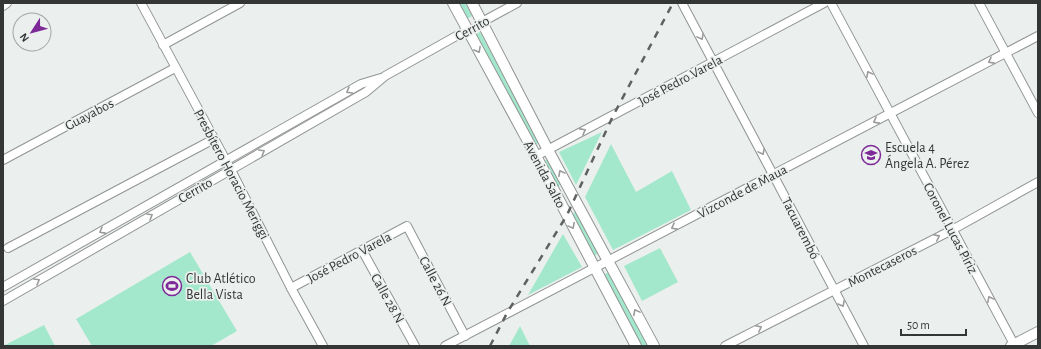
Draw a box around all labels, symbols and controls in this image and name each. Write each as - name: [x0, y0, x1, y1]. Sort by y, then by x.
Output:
- north arrow: [12, 12, 52, 52]
- street label: Cerrito: [453, 14, 492, 44]
- text: N: [18, 31, 31, 44]
- one-way arrow: [696, 33, 704, 41]
- one-way arrow: [473, 46, 480, 53]
- street label: José Pedro Varela: [636, 53, 725, 109]
- one-way arrow: [988, 56, 995, 64]
- one-way arrow: [866, 71, 874, 78]
- one-way arrow: [346, 87, 353, 94]
- street label: Guayabos: [63, 96, 116, 134]
- street label: Presbítero Horacio Meriggi: [191, 107, 271, 242]
- one-way arrow: [873, 117, 880, 124]
- one-way arrow: [579, 129, 586, 136]
- street label: Avenida Salto: [521, 138, 568, 211]
- place label: Escuela 4 Ángela A. Pérez: [885, 141, 969, 171]
- school or university icon: Escuela 4 Ángela A. Pérez: [860, 144, 882, 166]
- one-way arrow: [757, 148, 765, 155]
- one-way arrow: [258, 149, 265, 156]
- street label: Vizconde de Maua: [695, 162, 790, 221]
- one-way arrow: [558, 170, 565, 177]
- street label: Cerrito: [176, 175, 215, 206]
- street label: Coronel Lucas Píriz: [920, 181, 980, 277]
- street label: Tacuarembó: [779, 195, 822, 262]
- one-way arrow: [146, 214, 153, 221]
- one-way arrow: [568, 222, 575, 229]
- one-way arrow: [671, 222, 678, 229]
- one-way arrow: [99, 227, 106, 234]
- street label: José Pedro Varela: [305, 230, 394, 286]
- one-way arrow: [933, 235, 941, 242]
- street label: Montecaseros: [846, 244, 919, 290]
- street label: Calle 26 N: [416, 254, 454, 309]
- street label: Calle 28 N: [368, 271, 406, 326]
- place label: Club Atlético Bella Vista: [186, 272, 256, 302]
- sports icon: Club Atlético Bella Vista: [161, 275, 183, 297]
- one-way arrow: [33, 279, 40, 286]
- one-way arrow: [987, 296, 994, 304]
- one-way arrow: [837, 300, 844, 308]
- one-way arrow: [633, 308, 641, 316]
- scale bar: [901, 311, 966, 337]
- text: 50 m: [907, 319, 930, 331]
- one-way arrow: [755, 326, 763, 333]

